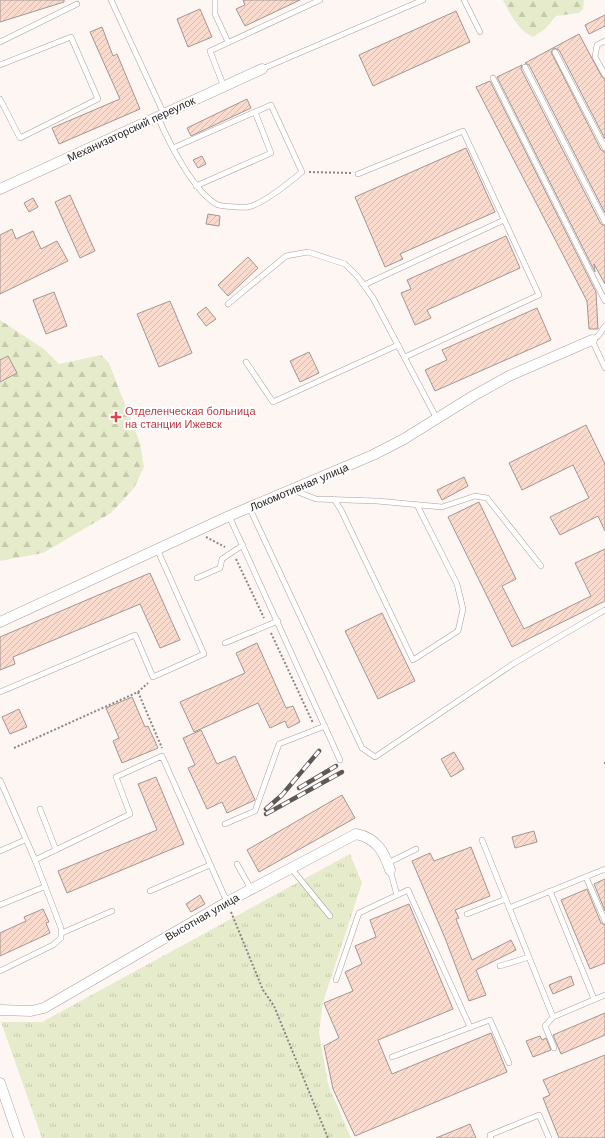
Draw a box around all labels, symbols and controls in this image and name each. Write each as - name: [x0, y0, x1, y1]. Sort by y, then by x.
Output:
- street label: Механизаторский переулок: [65, 94, 197, 164]
- place label: Отделенческая больница на станции Ижевск: [125, 405, 256, 430]
- marker: Отделенческая больница на станции Ижевск: [110, 411, 122, 423]
- street label: Локомотивная улица: [248, 460, 351, 513]
- street label: Высотная улица: [163, 891, 242, 943]

